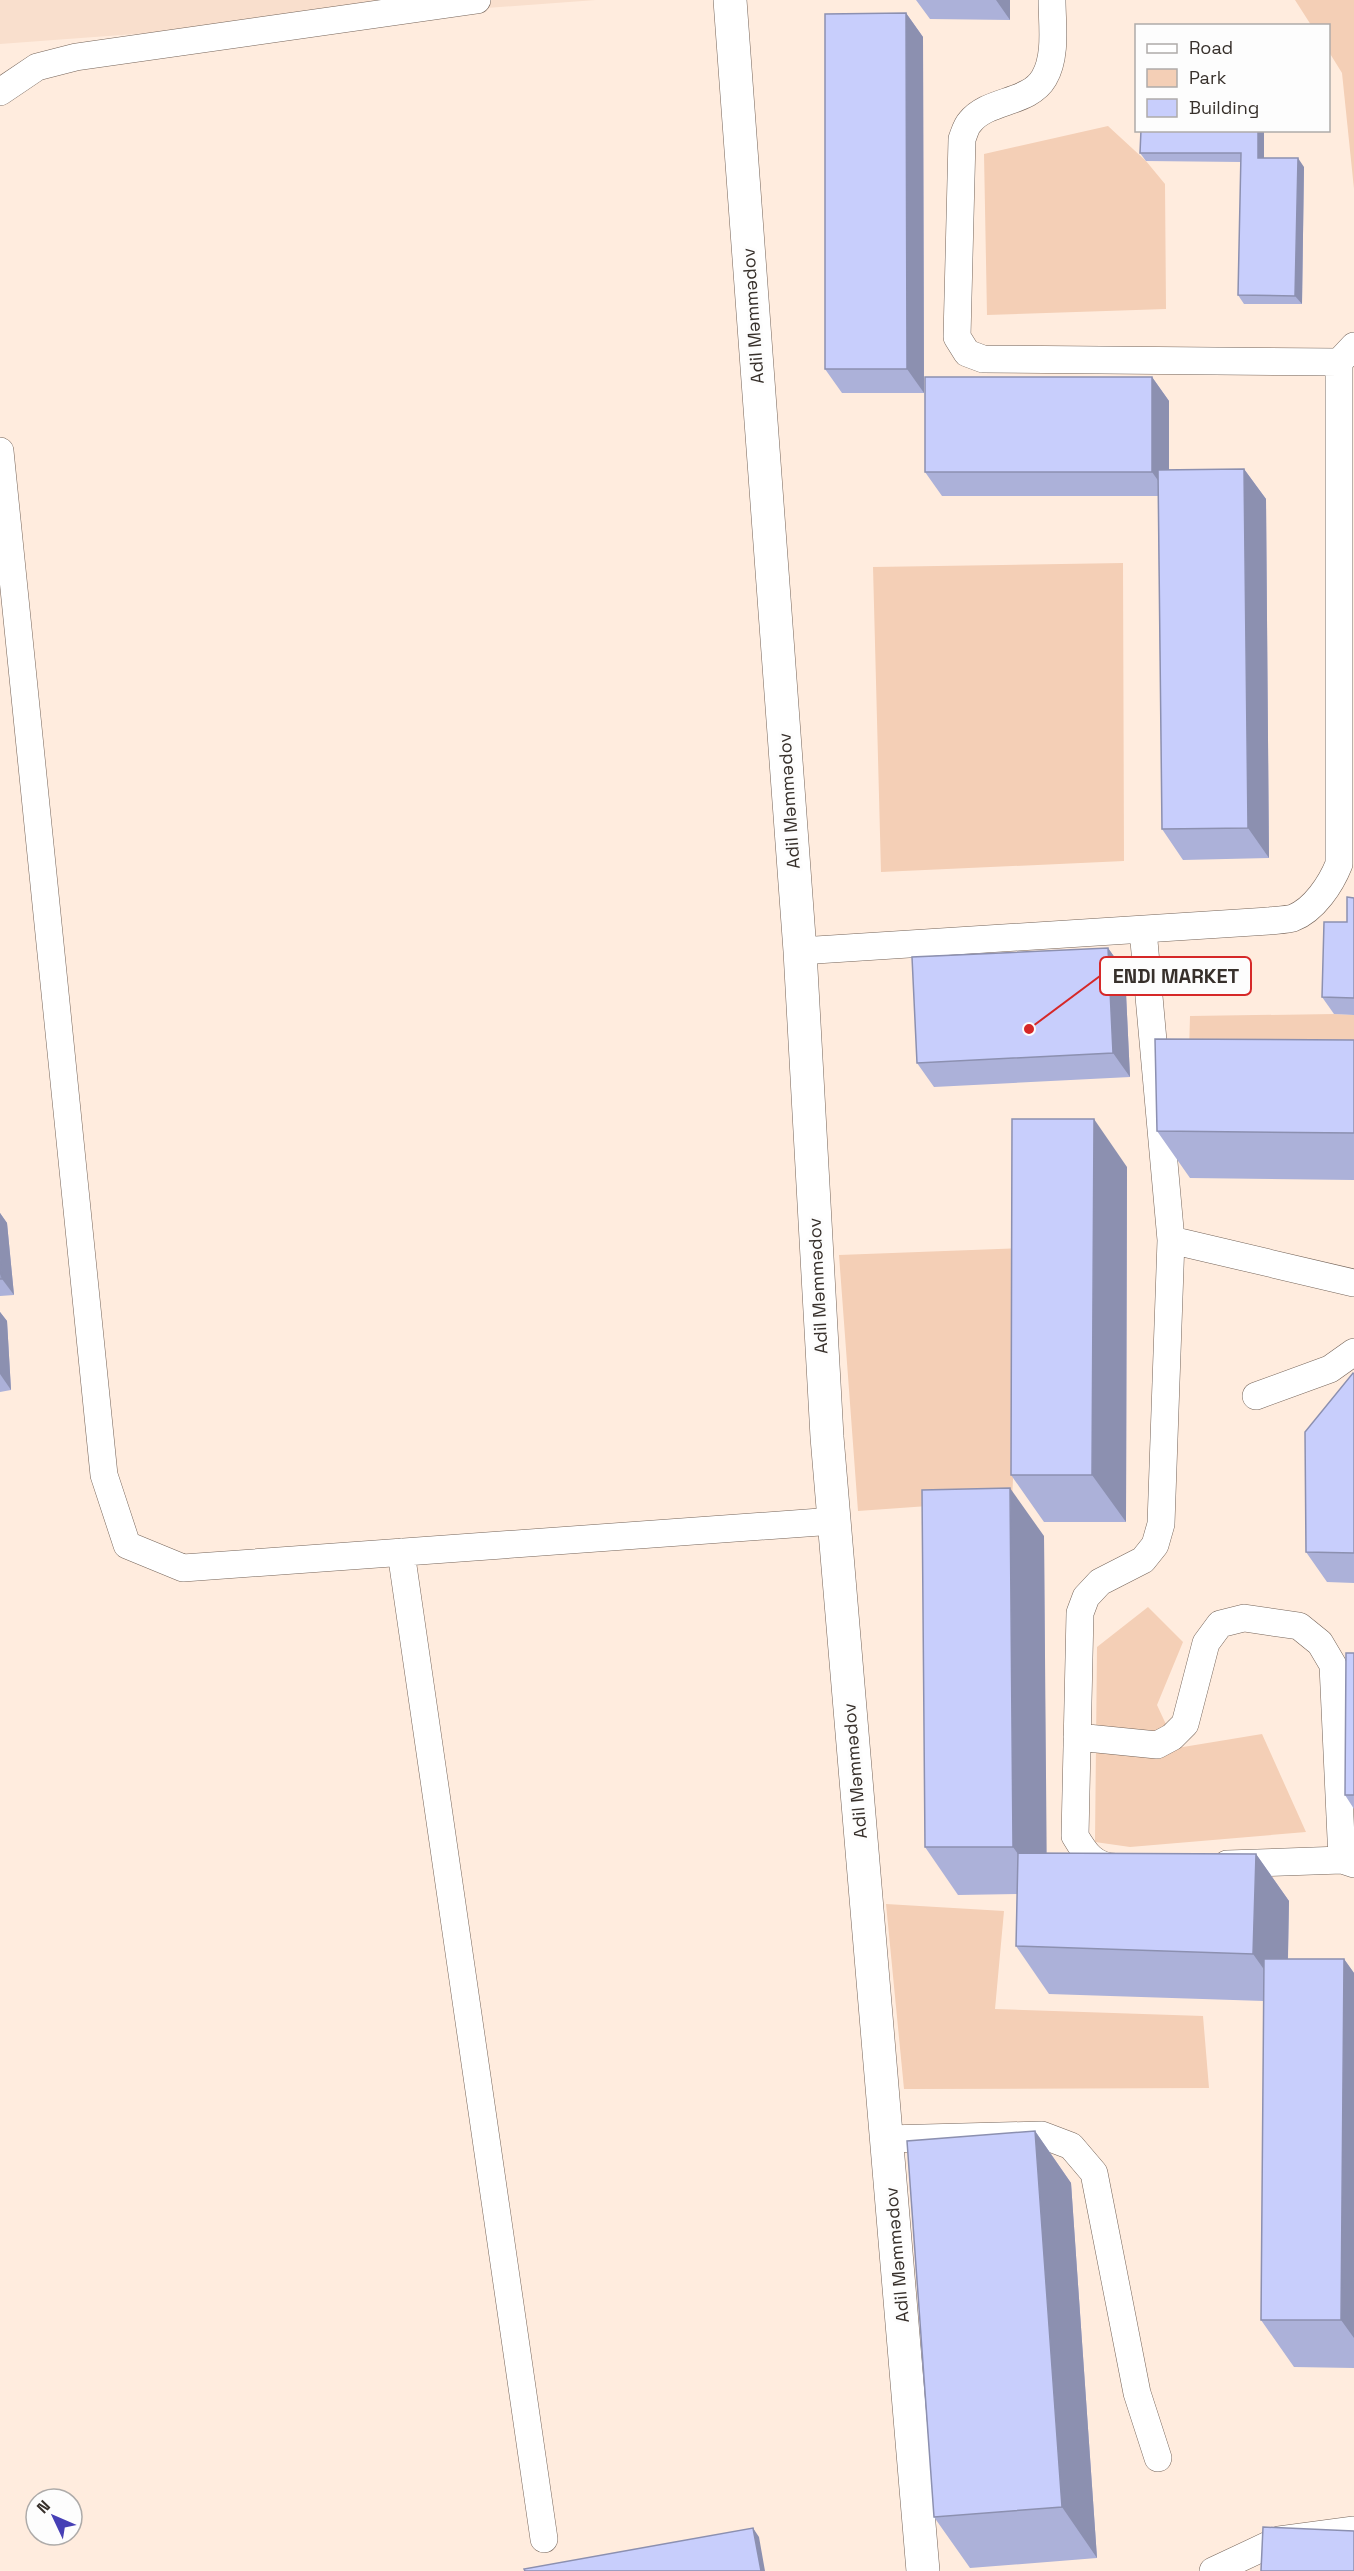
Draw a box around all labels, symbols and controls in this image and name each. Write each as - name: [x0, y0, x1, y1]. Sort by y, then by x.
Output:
- legend: [1135, 24, 1330, 132]
- text: Road: [1189, 36, 1233, 59]
- text: Park: [1189, 66, 1227, 89]
- text: Building: [1189, 96, 1259, 119]
- street label: Adil Məmmədov: [736, 247, 769, 385]
- street label: Adil Məmmədov: [772, 732, 805, 870]
- callout: ENDI MARKET: [1100, 957, 1251, 995]
- text: ENDI MARKET: [1113, 963, 1239, 989]
- street label: Adil Məmmədov: [802, 1217, 833, 1355]
- street label: Adil Məmmədov: [837, 1702, 872, 1840]
- street label: Adil Məmmədov: [879, 2186, 914, 2324]
- north arrow: [24, 2487, 84, 2547]
- text: N: [32, 2496, 55, 2518]

